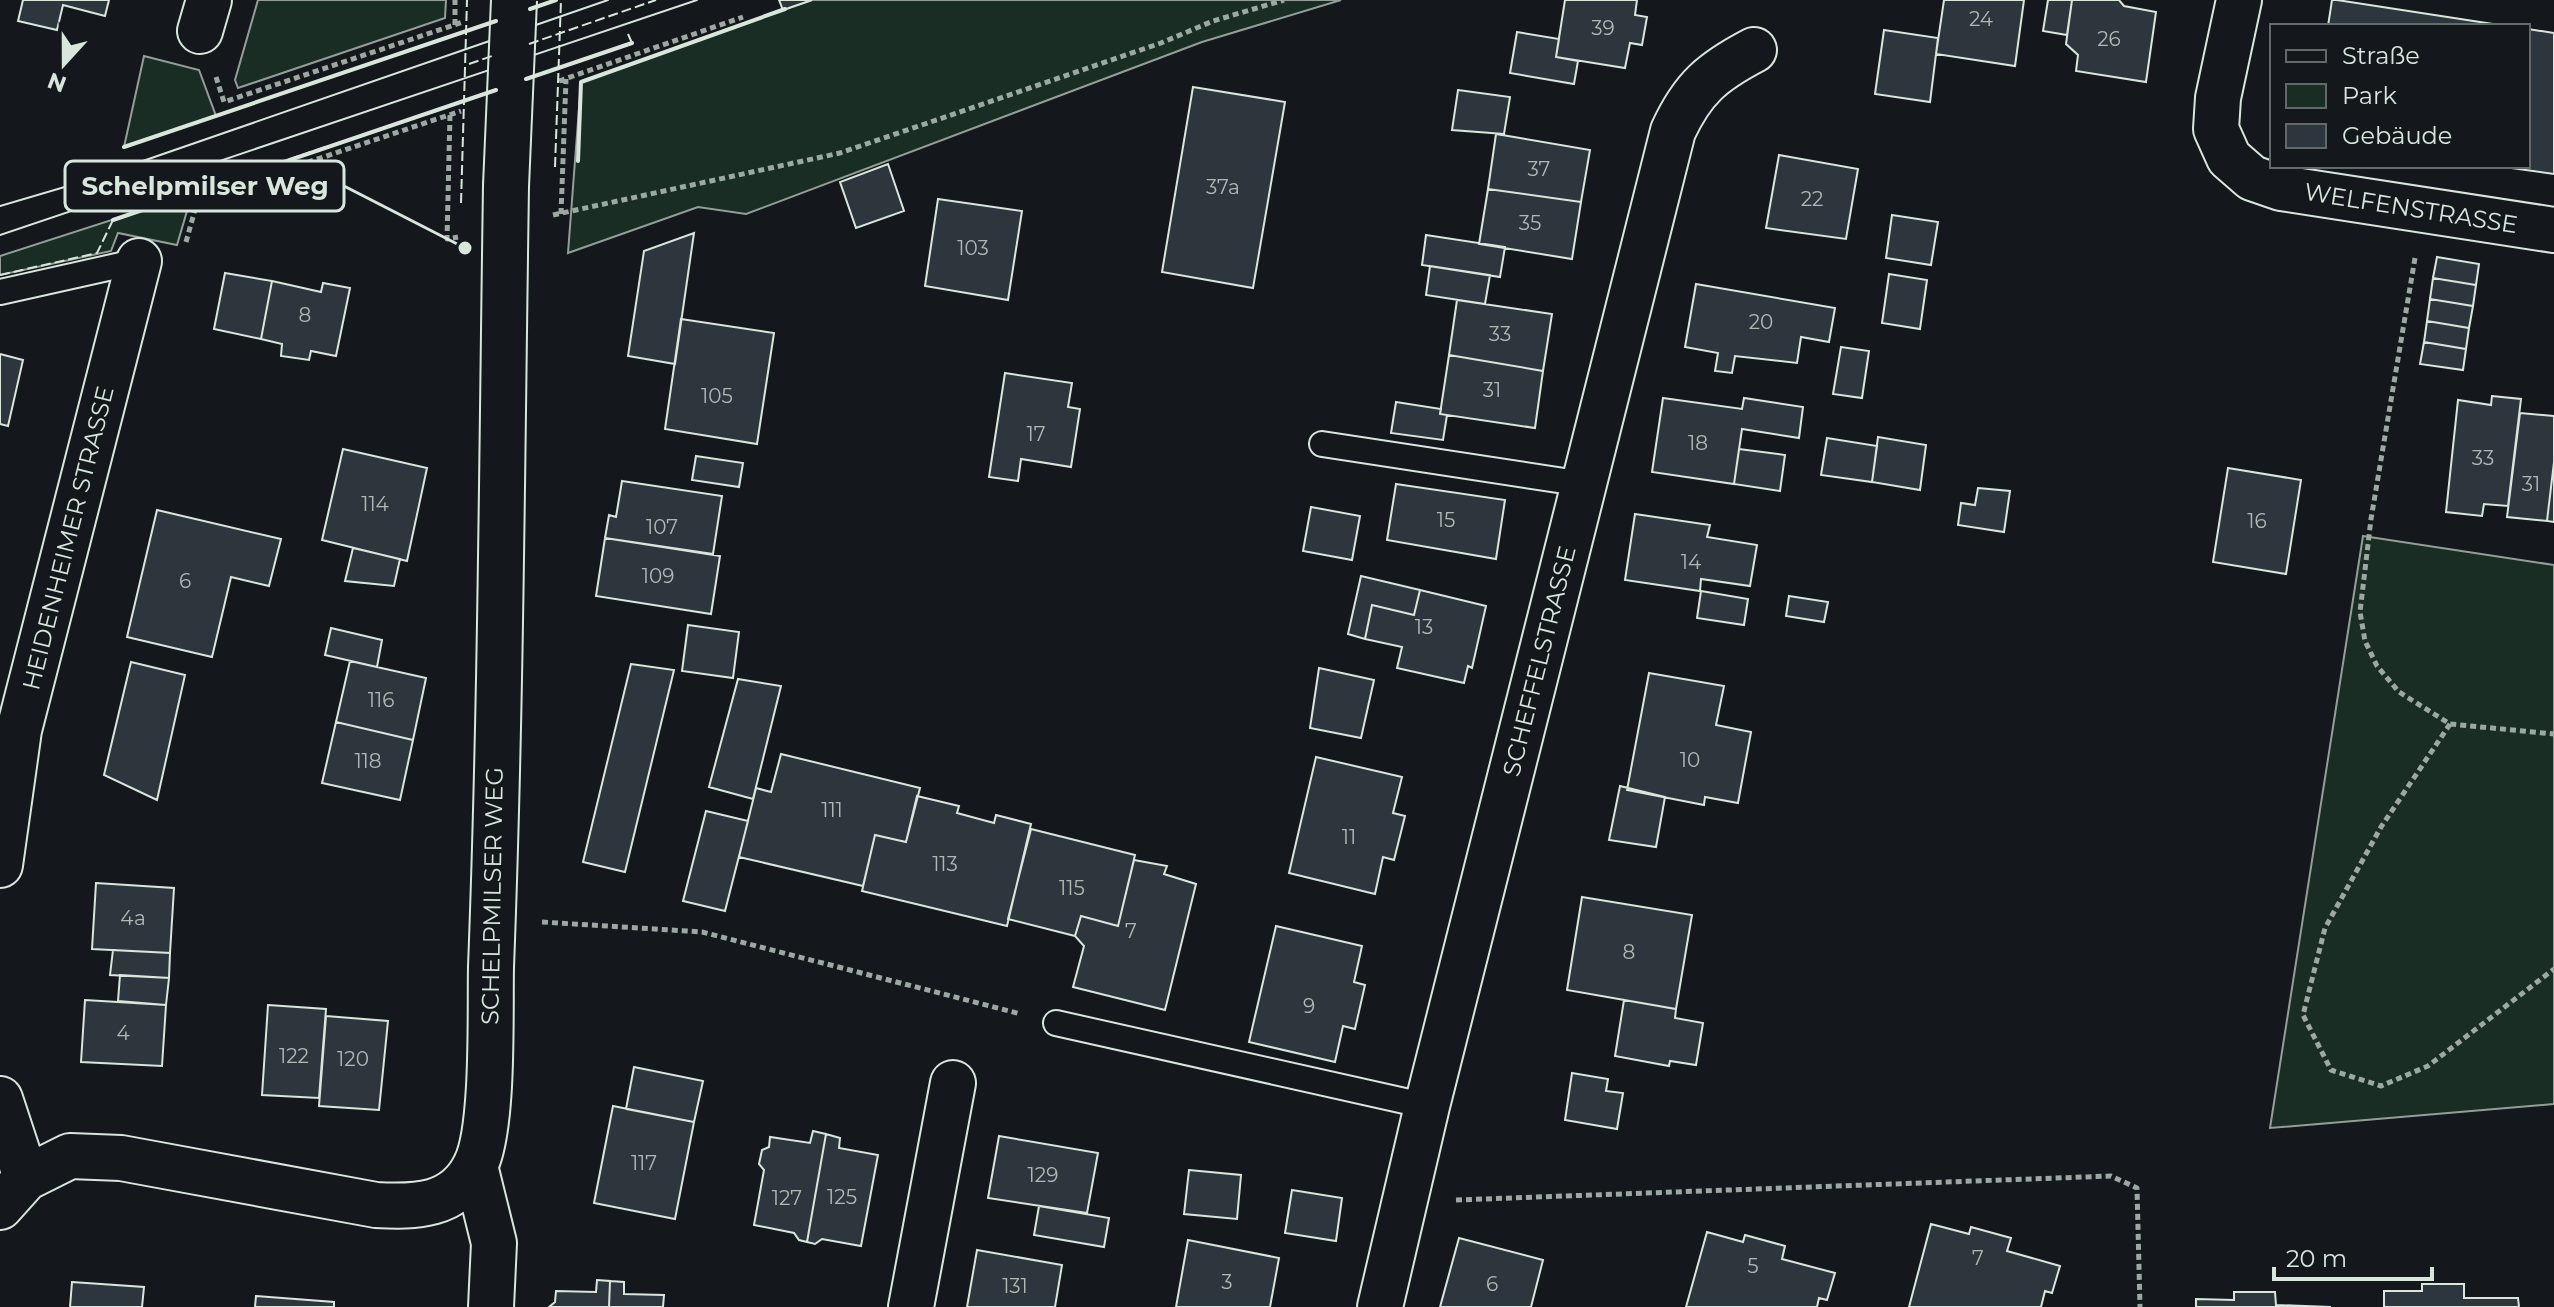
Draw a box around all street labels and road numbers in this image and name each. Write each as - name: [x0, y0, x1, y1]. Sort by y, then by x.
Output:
- street label: WELFENSTRASSE: [2302, 177, 2520, 239]
- street label: HEIDENHEIMER STRASSE: [16, 383, 120, 693]
- street label: SCHEFFELSTRASSE: [1496, 543, 1582, 779]
- street label: SCHELPMILSER WEG: [475, 767, 509, 1025]

